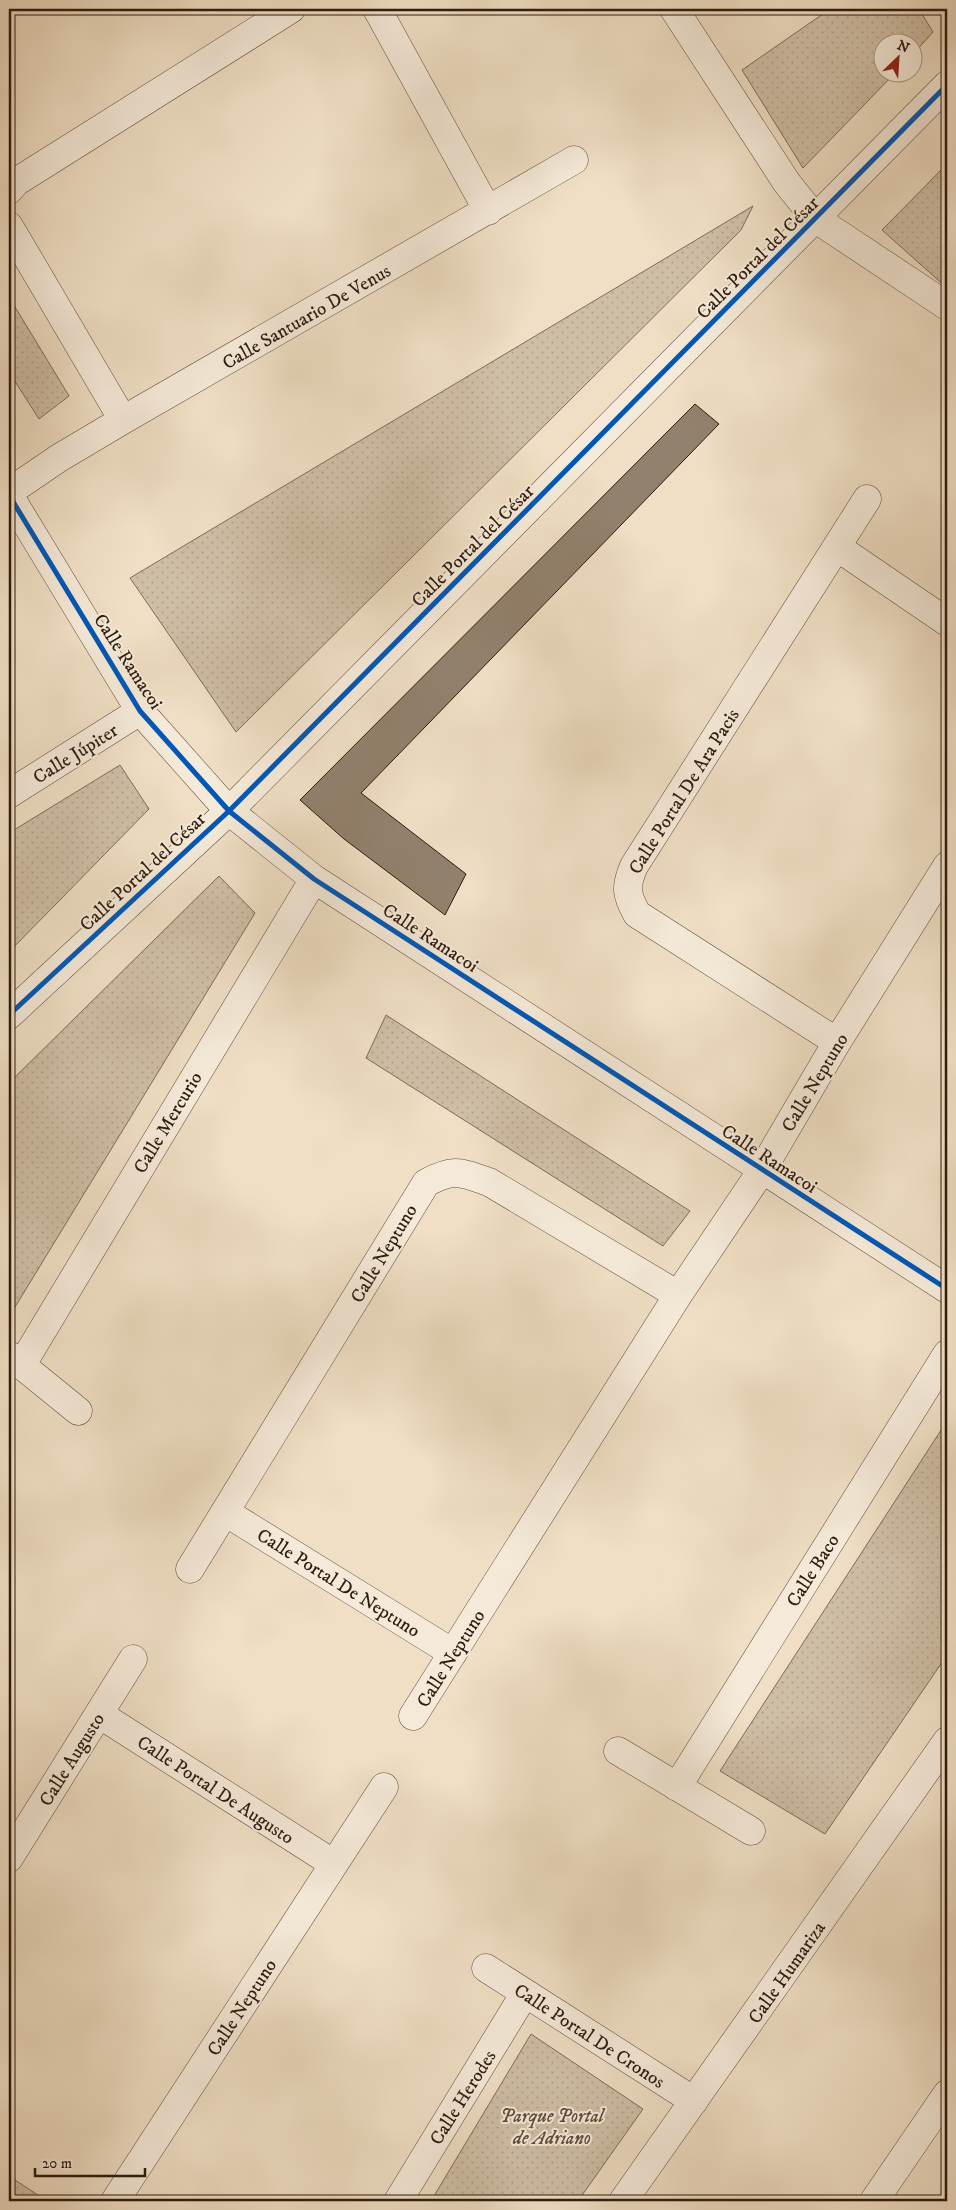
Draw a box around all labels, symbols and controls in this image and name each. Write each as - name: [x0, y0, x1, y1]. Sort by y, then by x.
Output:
- north arrow: [874, 32, 924, 82]
- text: N: [894, 37, 913, 58]
- street label: Calle Portal del César: [692, 192, 824, 324]
- street label: Calle Santuario De Venus: [218, 260, 395, 375]
- street label: Calle Portal del César: [407, 480, 539, 612]
- street label: Calle Ramacoi: [88, 610, 167, 714]
- street label: Calle Portal De Ara Pacis: [624, 705, 745, 879]
- street label: Calle Júpiter: [29, 719, 122, 789]
- street label: Calle Portal del César: [75, 808, 211, 936]
- street label: Calle Ramacoi: [378, 899, 482, 978]
- street label: Calle Neptuno: [777, 1029, 854, 1136]
- street label: Calle Mercurio: [129, 1068, 208, 1178]
- street label: Calle Ramacoi: [717, 1120, 821, 1199]
- street label: Calle Neptuno: [346, 1200, 423, 1307]
- street label: Calle Portal De Neptuno: [252, 1524, 424, 1643]
- street label: Calle Baco: [782, 1530, 845, 1611]
- street label: Calle Neptuno: [412, 1606, 490, 1712]
- street label: Calle Augusto: [35, 1709, 110, 1811]
- street label: Calle Portal De Augusto: [132, 1731, 298, 1850]
- street label: Calle Humariza: [744, 1917, 831, 2028]
- street label: Calle Neptuno: [202, 1955, 282, 2061]
- street label: Calle Portal De Cronos: [509, 1979, 669, 2094]
- street label: Calle Herodes: [425, 2046, 502, 2149]
- park label: Parque Portal de Adriano: [500, 2105, 606, 2150]
- scale bar: [35, 2145, 145, 2177]
- text: 20 m: [42, 2154, 72, 2173]

